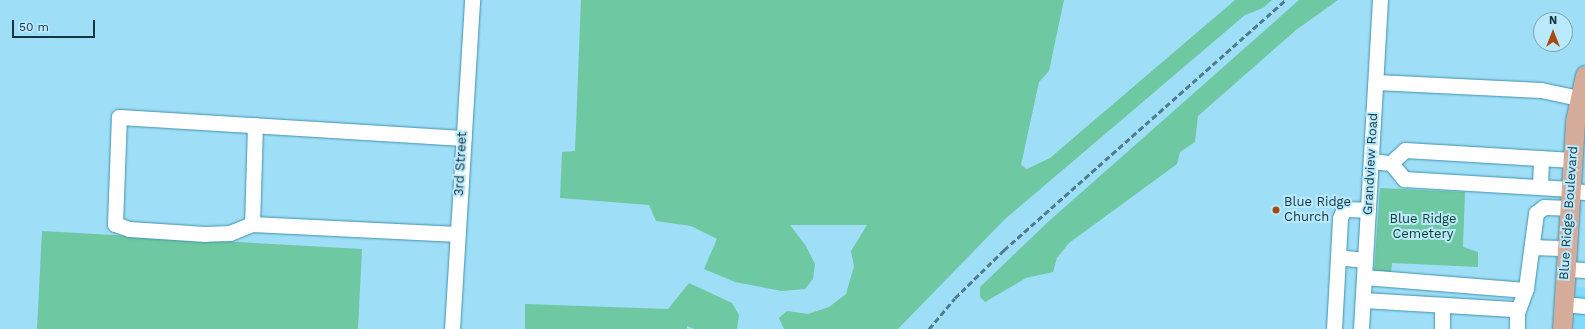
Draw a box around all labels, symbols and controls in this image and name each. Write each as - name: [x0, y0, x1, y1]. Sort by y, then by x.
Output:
- scale bar: [14, 12, 97, 38]
- north arrow: [1533, 12, 1573, 52]
- text: N: [1549, 14, 1557, 27]
- text: 50 m: [19, 20, 49, 34]
- street label: Grandview Road: [1361, 112, 1381, 216]
- street label: 3rd Street: [452, 131, 470, 197]
- street label: Blue Ridge Boulevard: [1557, 145, 1581, 281]
- place label: Blue Ridge Church: [1284, 195, 1351, 226]
- marker: Blue Ridge Church: [1271, 205, 1281, 215]
- park label: Blue Ridge Cemetery: [1389, 212, 1457, 243]

